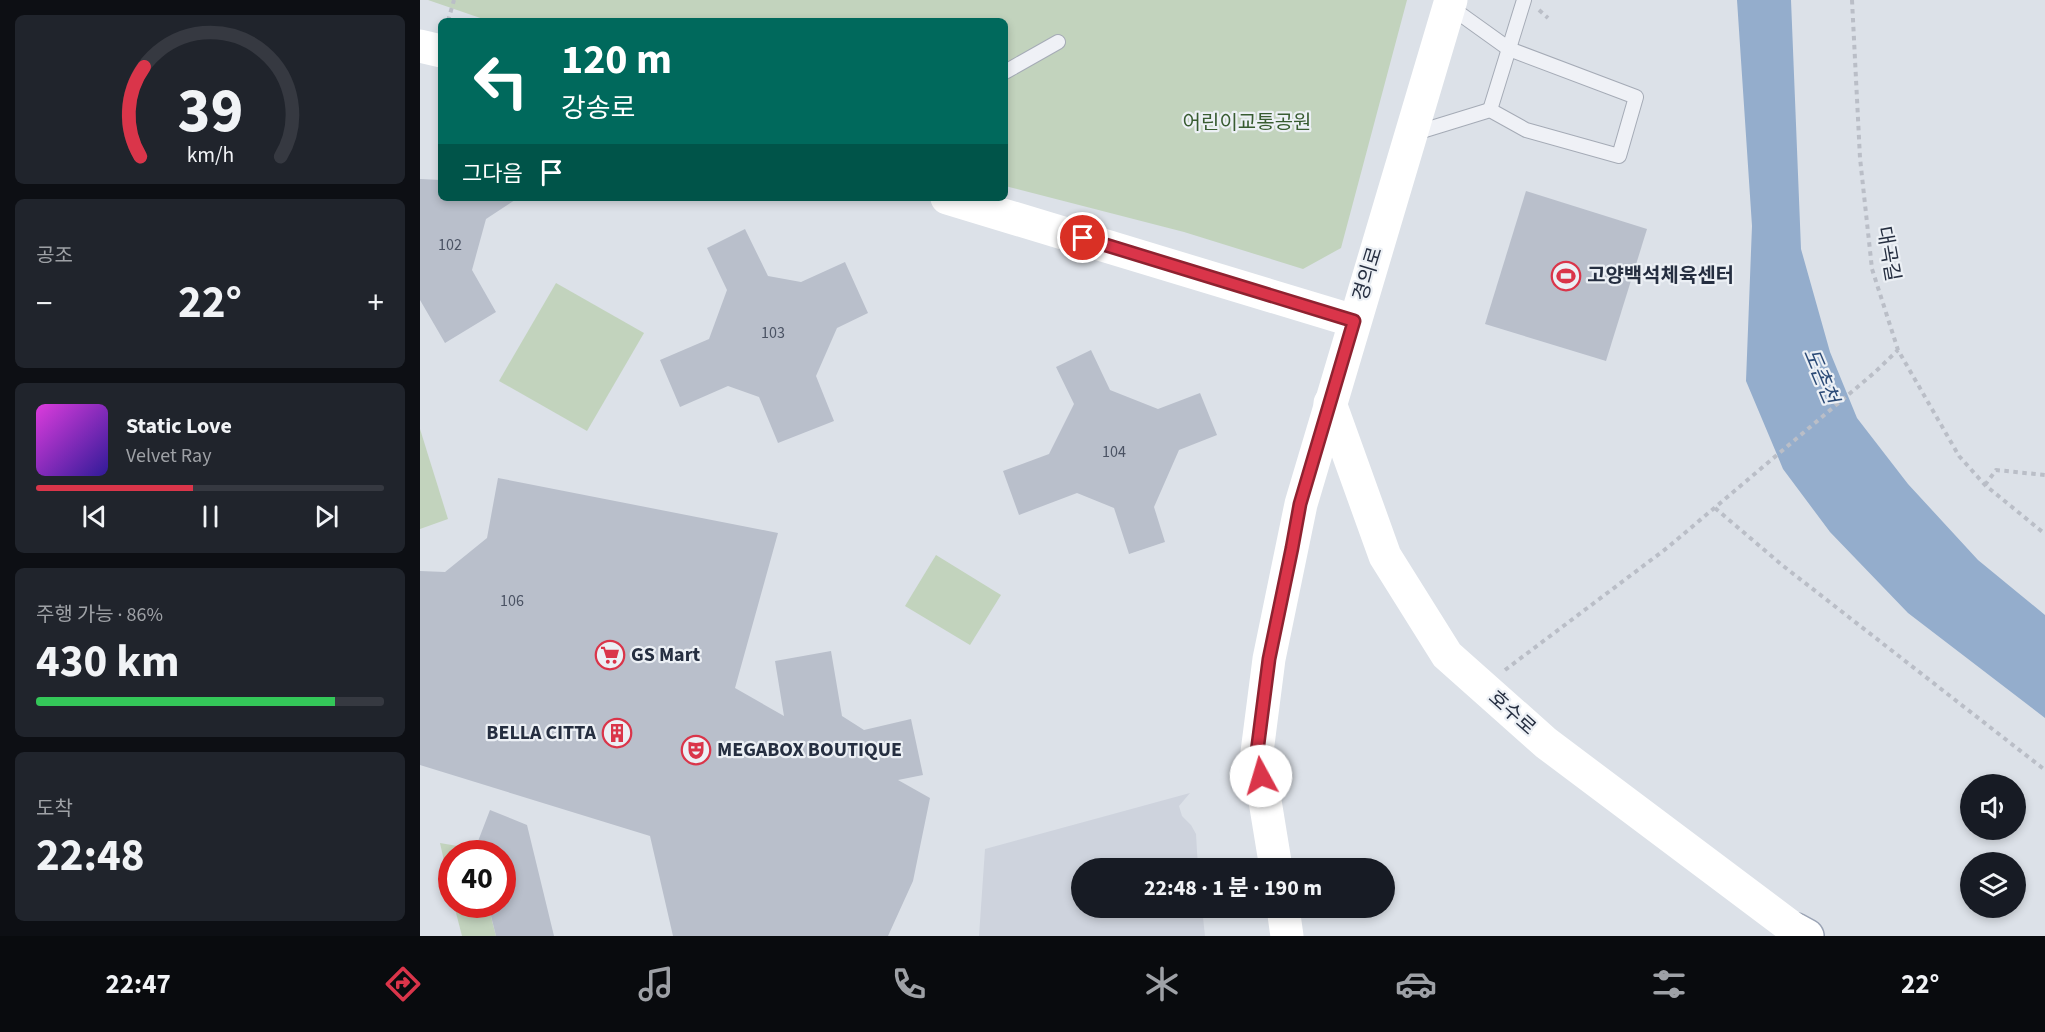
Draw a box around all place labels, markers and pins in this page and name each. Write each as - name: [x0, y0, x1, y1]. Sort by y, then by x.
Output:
- pin: [1057, 212, 1108, 263]
- sports icon: 고양백석체육센터: [1550, 260, 1582, 292]
- place label: 고양백석체육센터: [1587, 262, 1734, 290]
- supermarket icon: GS Mart: [594, 639, 626, 671]
- place label: GS Mart: [631, 641, 701, 669]
- building icon: BELLA CITTA: [601, 717, 633, 749]
- place label: BELLA CITTA: [486, 719, 597, 747]
- theatre icon: MEGABOX BOUTIQUE: [680, 734, 712, 766]
- place label: MEGABOX BOUTIQUE: [717, 736, 902, 764]

